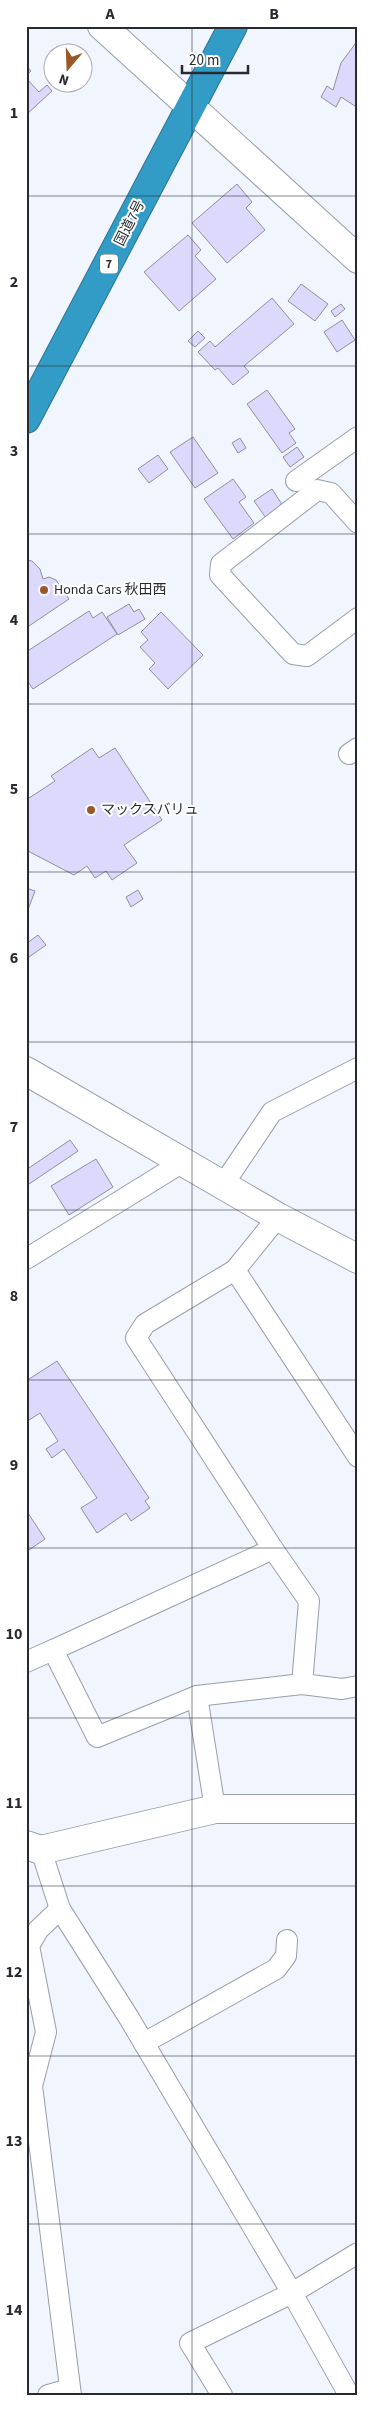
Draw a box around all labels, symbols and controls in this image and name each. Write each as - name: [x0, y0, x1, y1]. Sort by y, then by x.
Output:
- text: A: [104, 3, 115, 25]
- text: B: [269, 3, 279, 25]
- north arrow: [42, 42, 92, 92]
- scale bar: [182, 42, 248, 74]
- text: 20 m: [189, 50, 219, 71]
- text: N: [56, 68, 72, 90]
- text: 1: [10, 102, 18, 124]
- street label: 国道7号: [110, 197, 150, 249]
- road number: 7: [100, 254, 118, 274]
- text: 2: [10, 271, 18, 293]
- text: 3: [10, 440, 18, 462]
- place label: Honda Cars 秋田西: [54, 580, 167, 600]
- marker: Honda Cars 秋田西: [38, 584, 50, 596]
- text: 4: [10, 609, 19, 631]
- text: 5: [10, 778, 18, 800]
- place label: マックスバリュ: [101, 800, 199, 820]
- marker: マックスバリュ: [85, 804, 97, 816]
- text: 6: [10, 947, 18, 969]
- text: 7: [10, 1116, 18, 1138]
- text: 8: [10, 1285, 18, 1307]
- text: 9: [10, 1454, 18, 1476]
- text: 10: [6, 1623, 22, 1645]
- text: 11: [6, 1792, 22, 1814]
- text: 12: [6, 1961, 22, 1983]
- text: 13: [6, 2130, 22, 2152]
- text: 14: [6, 2299, 23, 2321]

